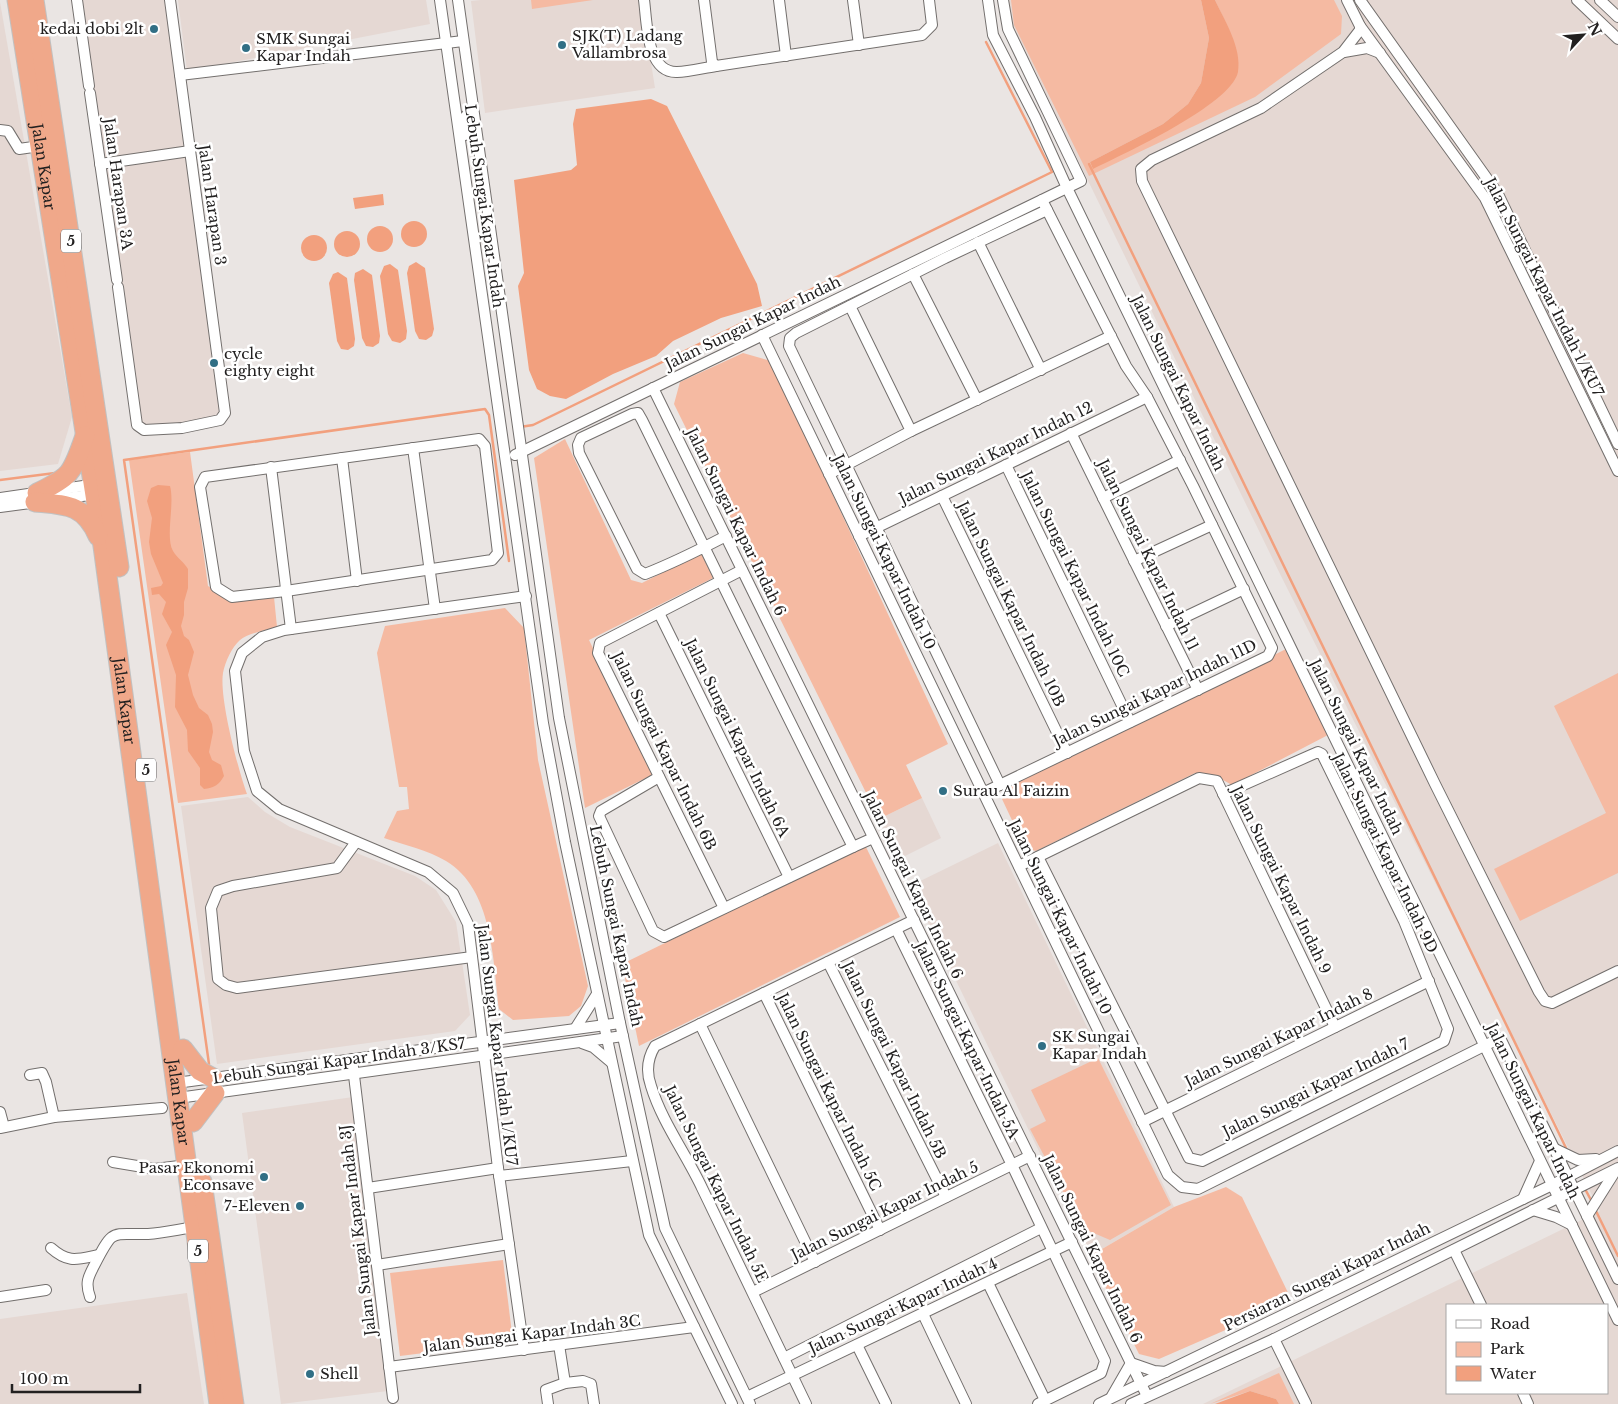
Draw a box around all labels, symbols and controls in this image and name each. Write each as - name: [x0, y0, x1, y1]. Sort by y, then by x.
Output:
- north arrow: [1558, 10, 1608, 60]
- place label: kedai dobi 2lt: [40, 19, 144, 38]
- text: N: [1584, 19, 1606, 39]
- marker: kedai dobi 2lt: [148, 23, 160, 35]
- place label: SJK(T) Ladang Vallambrosa: [571, 26, 684, 62]
- place label: SMK Sungai Kapar Indah: [256, 29, 351, 65]
- marker: SJK(T) Ladang Vallambrosa: [556, 39, 568, 51]
- marker: SMK Sungai Kapar Indah: [240, 42, 252, 54]
- street label: Lebuh Sungai Kapar Indah: [461, 103, 508, 309]
- street label: Jalan Harapan 3A: [100, 115, 137, 252]
- street label: Jalan Kapar: [27, 120, 60, 212]
- street label: Jalan Harapan 3: [194, 141, 230, 266]
- street label: Jalan Sungai Kapar Indah 1/KU7: [1480, 172, 1608, 400]
- road number: 5: [61, 230, 81, 252]
- street label: Jalan Sungai Kapar Indah: [660, 272, 844, 374]
- street label: Jalan Sungai Kapar Indah: [1127, 290, 1229, 474]
- place label: cycle eighty eight: [224, 344, 315, 380]
- marker: cycle eighty eight: [208, 357, 220, 369]
- street label: Jalan Sungai Kapar Indah 12: [894, 397, 1096, 509]
- street label: Jalan Sungai Kapar Indah 6: [682, 423, 790, 619]
- street label: Jalan Sungai Kapar Indah 10: [828, 449, 940, 653]
- street label: Jalan Sungai Kapar Indah 11: [1093, 454, 1203, 654]
- street label: Jalan Sungai Kapar Indah 10C: [1016, 466, 1134, 680]
- street label: Jalan Sungai Kapar Indah 10B: [952, 496, 1070, 710]
- street label: Jalan Sungai Kapar Indah 6A: [680, 634, 794, 841]
- street label: Jalan Sungai Kapar Indah 11D: [1048, 635, 1260, 751]
- street label: Jalan Sungai Kapar Indah 6B: [607, 647, 721, 853]
- street label: Jalan Kapar: [109, 654, 140, 746]
- street label: Jalan Sungai Kapar Indah: [1305, 654, 1407, 838]
- street label: Jalan Sungai Kapar Indah 9D: [1328, 748, 1442, 956]
- road number: 5: [136, 758, 156, 782]
- place label: Surau Al Faizin: [953, 781, 1069, 800]
- street label: Jalan Sungai Kapar Indah 9: [1227, 781, 1335, 977]
- marker: Surau Al Faizin: [937, 785, 949, 797]
- street label: Jalan Sungai Kapar Indah 6: [859, 786, 967, 982]
- street label: Jalan Sungai Kapar Indah 10: [1004, 814, 1116, 1018]
- street label: Lebuh Sungai Kapar Indah: [586, 823, 647, 1028]
- street label: Jalan Sungai Kapar Indah 1/KU7: [473, 921, 522, 1167]
- street label: Jalan Sungai Kapar Indah 5A: [910, 936, 1024, 1142]
- street label: Jalan Sungai Kapar Indah 5B: [837, 956, 951, 1162]
- street label: Jalan Sungai Kapar Indah 8: [1180, 984, 1376, 1092]
- street label: Jalan Sungai Kapar Indah 5C: [772, 988, 886, 1194]
- street label: Jalan Sungai Kapar Indah: [1482, 1018, 1584, 1202]
- place label: SK Sungai Kapar Indah: [1052, 1027, 1147, 1063]
- street label: Lebuh Sungai Kapar Indah 3/KS7: [211, 1033, 467, 1088]
- street label: Jalan Sungai Kapar Indah 7: [1218, 1034, 1413, 1142]
- marker: SK Sungai Kapar Indah: [1036, 1040, 1048, 1052]
- street label: Jalan Kapar: [163, 1056, 194, 1147]
- street label: Jalan Sungai Kapar Indah 5E: [659, 1080, 773, 1286]
- street label: Jalan Sungai Kapar Indah 3J: [335, 1123, 380, 1339]
- street label: Jalan Sungai Kapar Indah 6: [1038, 1150, 1146, 1346]
- street label: Jalan Sungai Kapar Indah 5: [786, 1157, 982, 1265]
- place label: Pasar Ekonomi Econsave: [139, 1158, 254, 1194]
- marker: Pasar Ekonomi Econsave: [258, 1171, 270, 1183]
- place label: 7-Eleven: [224, 1196, 290, 1215]
- marker: 7-Eleven: [294, 1200, 306, 1212]
- street label: Persiaran Sungai Kapar Indah: [1220, 1218, 1433, 1335]
- road number: 5: [188, 1240, 208, 1262]
- street label: Jalan Sungai Kapar Indah 4: [803, 1253, 1000, 1359]
- legend: [1446, 1304, 1608, 1394]
- street label: Jalan Sungai Kapar Indah 3C: [420, 1311, 642, 1357]
- text: Road: [1490, 1314, 1530, 1333]
- text: Park: [1490, 1339, 1526, 1358]
- scale bar: [12, 1362, 140, 1394]
- place label: Shell: [320, 1364, 358, 1383]
- text: Water: [1489, 1364, 1537, 1383]
- marker: Shell: [304, 1368, 316, 1380]
- text: 100 m: [20, 1369, 69, 1388]

